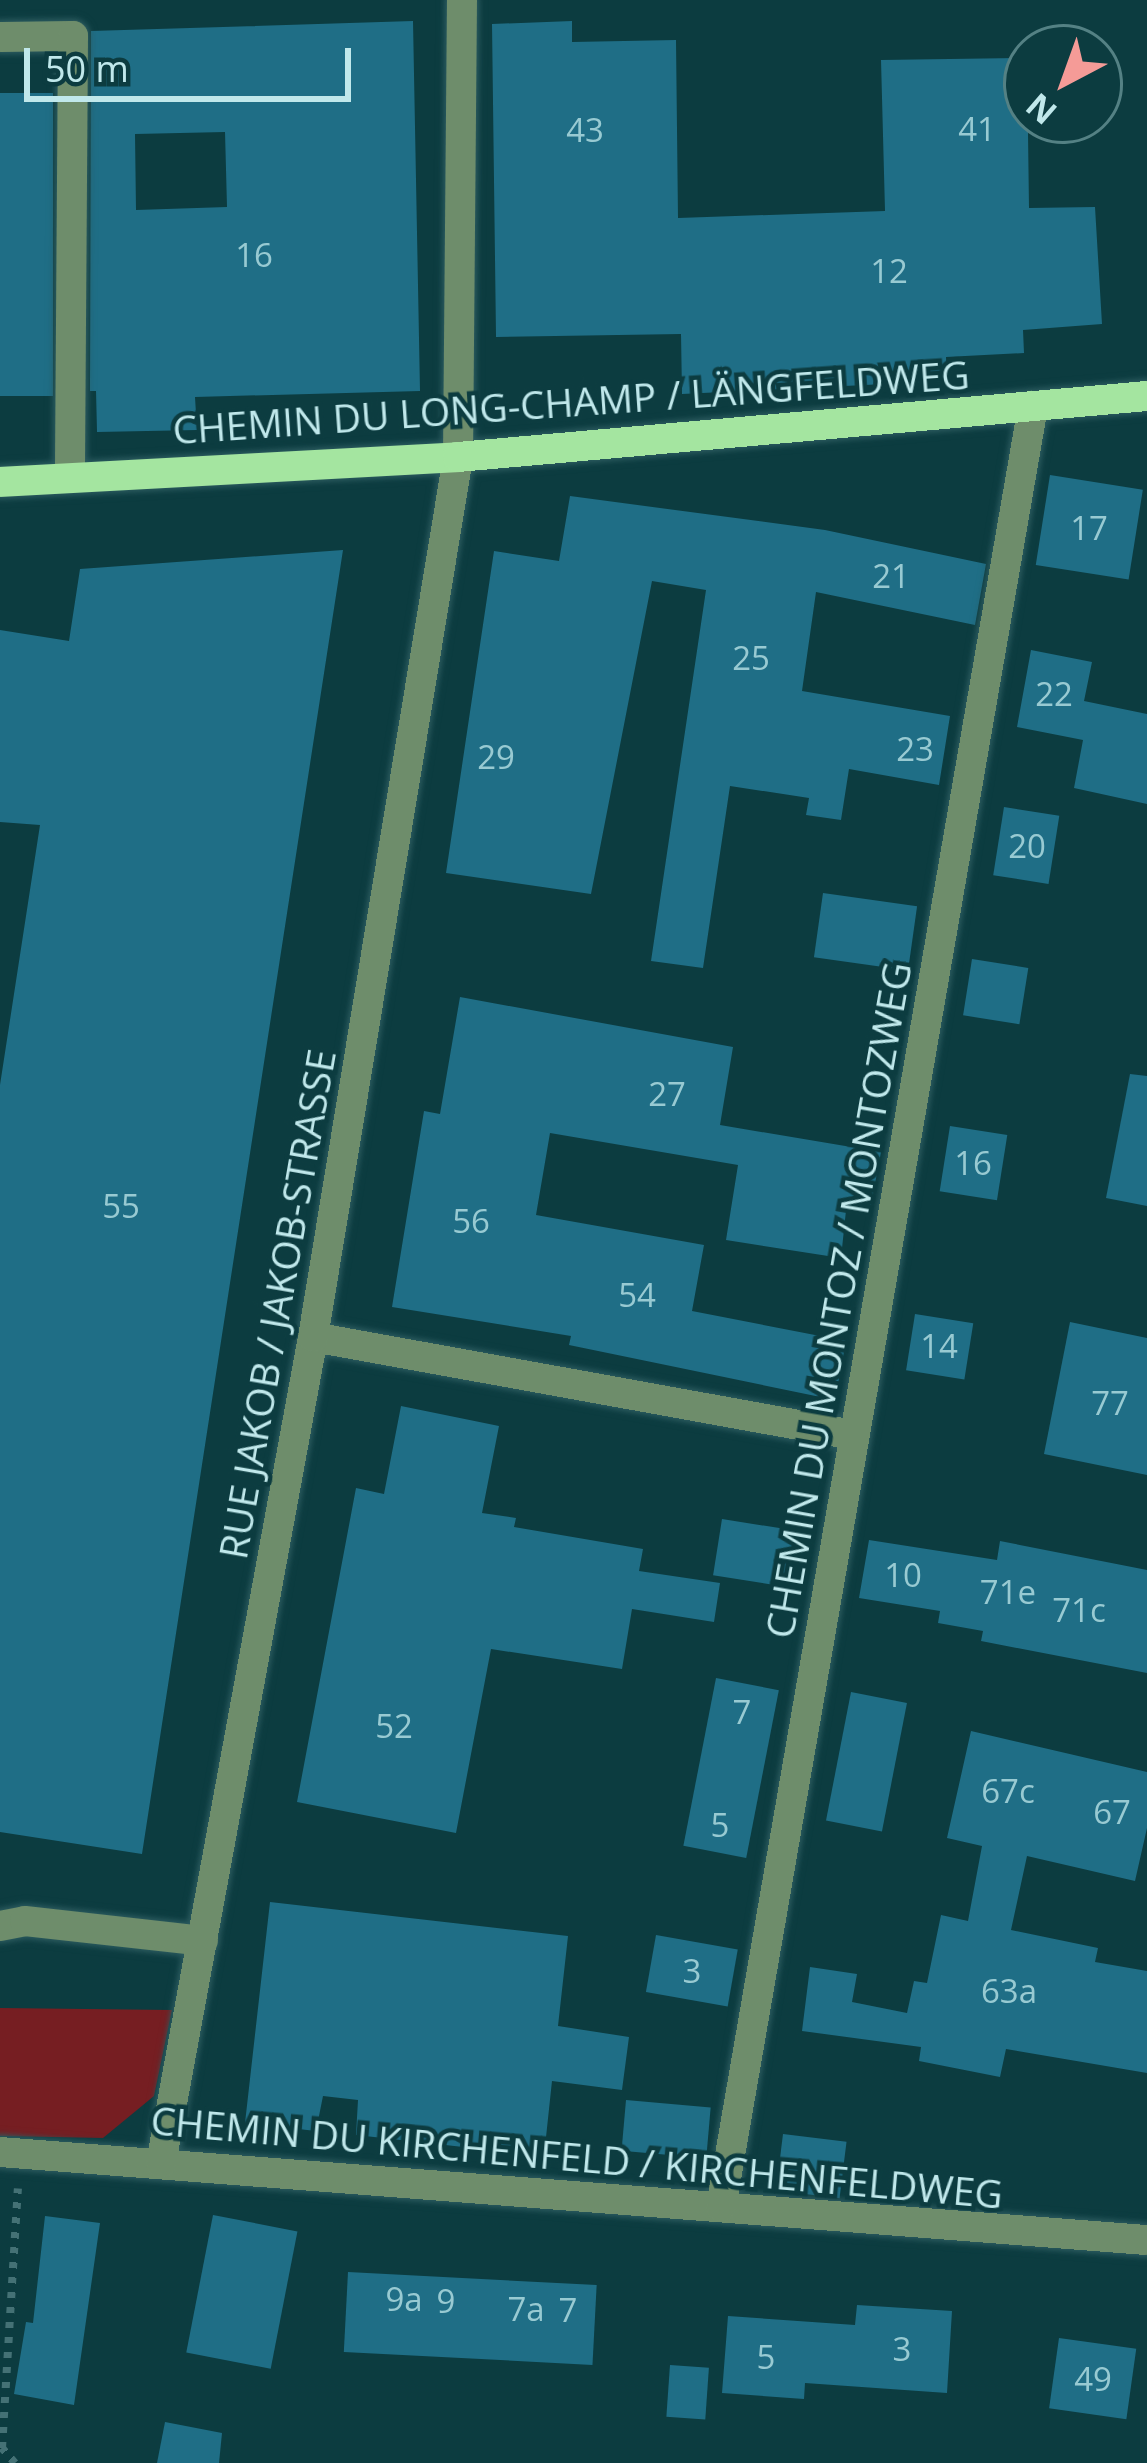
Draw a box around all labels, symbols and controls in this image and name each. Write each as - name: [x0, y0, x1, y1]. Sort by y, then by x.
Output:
- scale bar: [30, 24, 357, 98]
- north arrow: [1003, 24, 1123, 144]
- text: 50 m: [45, 44, 129, 93]
- text: N: [1016, 83, 1066, 135]
- house number: 41: [958, 109, 996, 149]
- house number: 43: [566, 110, 604, 150]
- house number: 16: [235, 235, 273, 275]
- house number: 12: [870, 251, 908, 291]
- street label: CHEMIN DU LONG-CHAMP / LÄNGFELDWEG: [171, 351, 971, 453]
- house number: 17: [1070, 508, 1108, 548]
- house number: 21: [872, 556, 910, 596]
- house number: 25: [732, 638, 770, 678]
- house number: 22: [1035, 674, 1073, 714]
- house number: 23: [896, 729, 934, 769]
- house number: 29: [477, 737, 515, 777]
- house number: 20: [1008, 826, 1046, 866]
- street label: CHEMIN DU MONTOZ / MONTOZWEG: [755, 958, 921, 1642]
- street label: RUE JAKOB / JAKOB-STRASSE: [209, 1046, 345, 1562]
- house number: 27: [648, 1074, 686, 1114]
- house number: 16: [954, 1143, 992, 1183]
- house number: 55: [102, 1186, 140, 1226]
- house number: 56: [452, 1201, 490, 1241]
- house number: 54: [618, 1275, 656, 1315]
- house number: 14: [920, 1326, 958, 1366]
- house number: 77: [1091, 1383, 1129, 1423]
- house number: 10: [884, 1555, 922, 1595]
- house number: 71e: [980, 1572, 1036, 1612]
- house number: 71c: [1052, 1590, 1106, 1630]
- house number: 7: [733, 1692, 751, 1732]
- house number: 52: [375, 1706, 413, 1746]
- house number: 67c: [981, 1771, 1035, 1811]
- house number: 67: [1093, 1792, 1131, 1832]
- house number: 5: [711, 1805, 729, 1845]
- house number: 3: [683, 1951, 701, 1991]
- house number: 63a: [981, 1971, 1037, 2011]
- street label: CHEMIN DU KIRCHENFELD / KIRCHENFELDWEG: [149, 2096, 1005, 2218]
- house number: 9a: [385, 2279, 423, 2319]
- house number: 9: [437, 2281, 455, 2321]
- house number: 7a: [507, 2289, 545, 2329]
- house number: 7: [559, 2290, 577, 2330]
- house number: 3: [893, 2329, 911, 2369]
- house number: 5: [757, 2337, 775, 2377]
- house number: 49: [1074, 2359, 1112, 2399]

